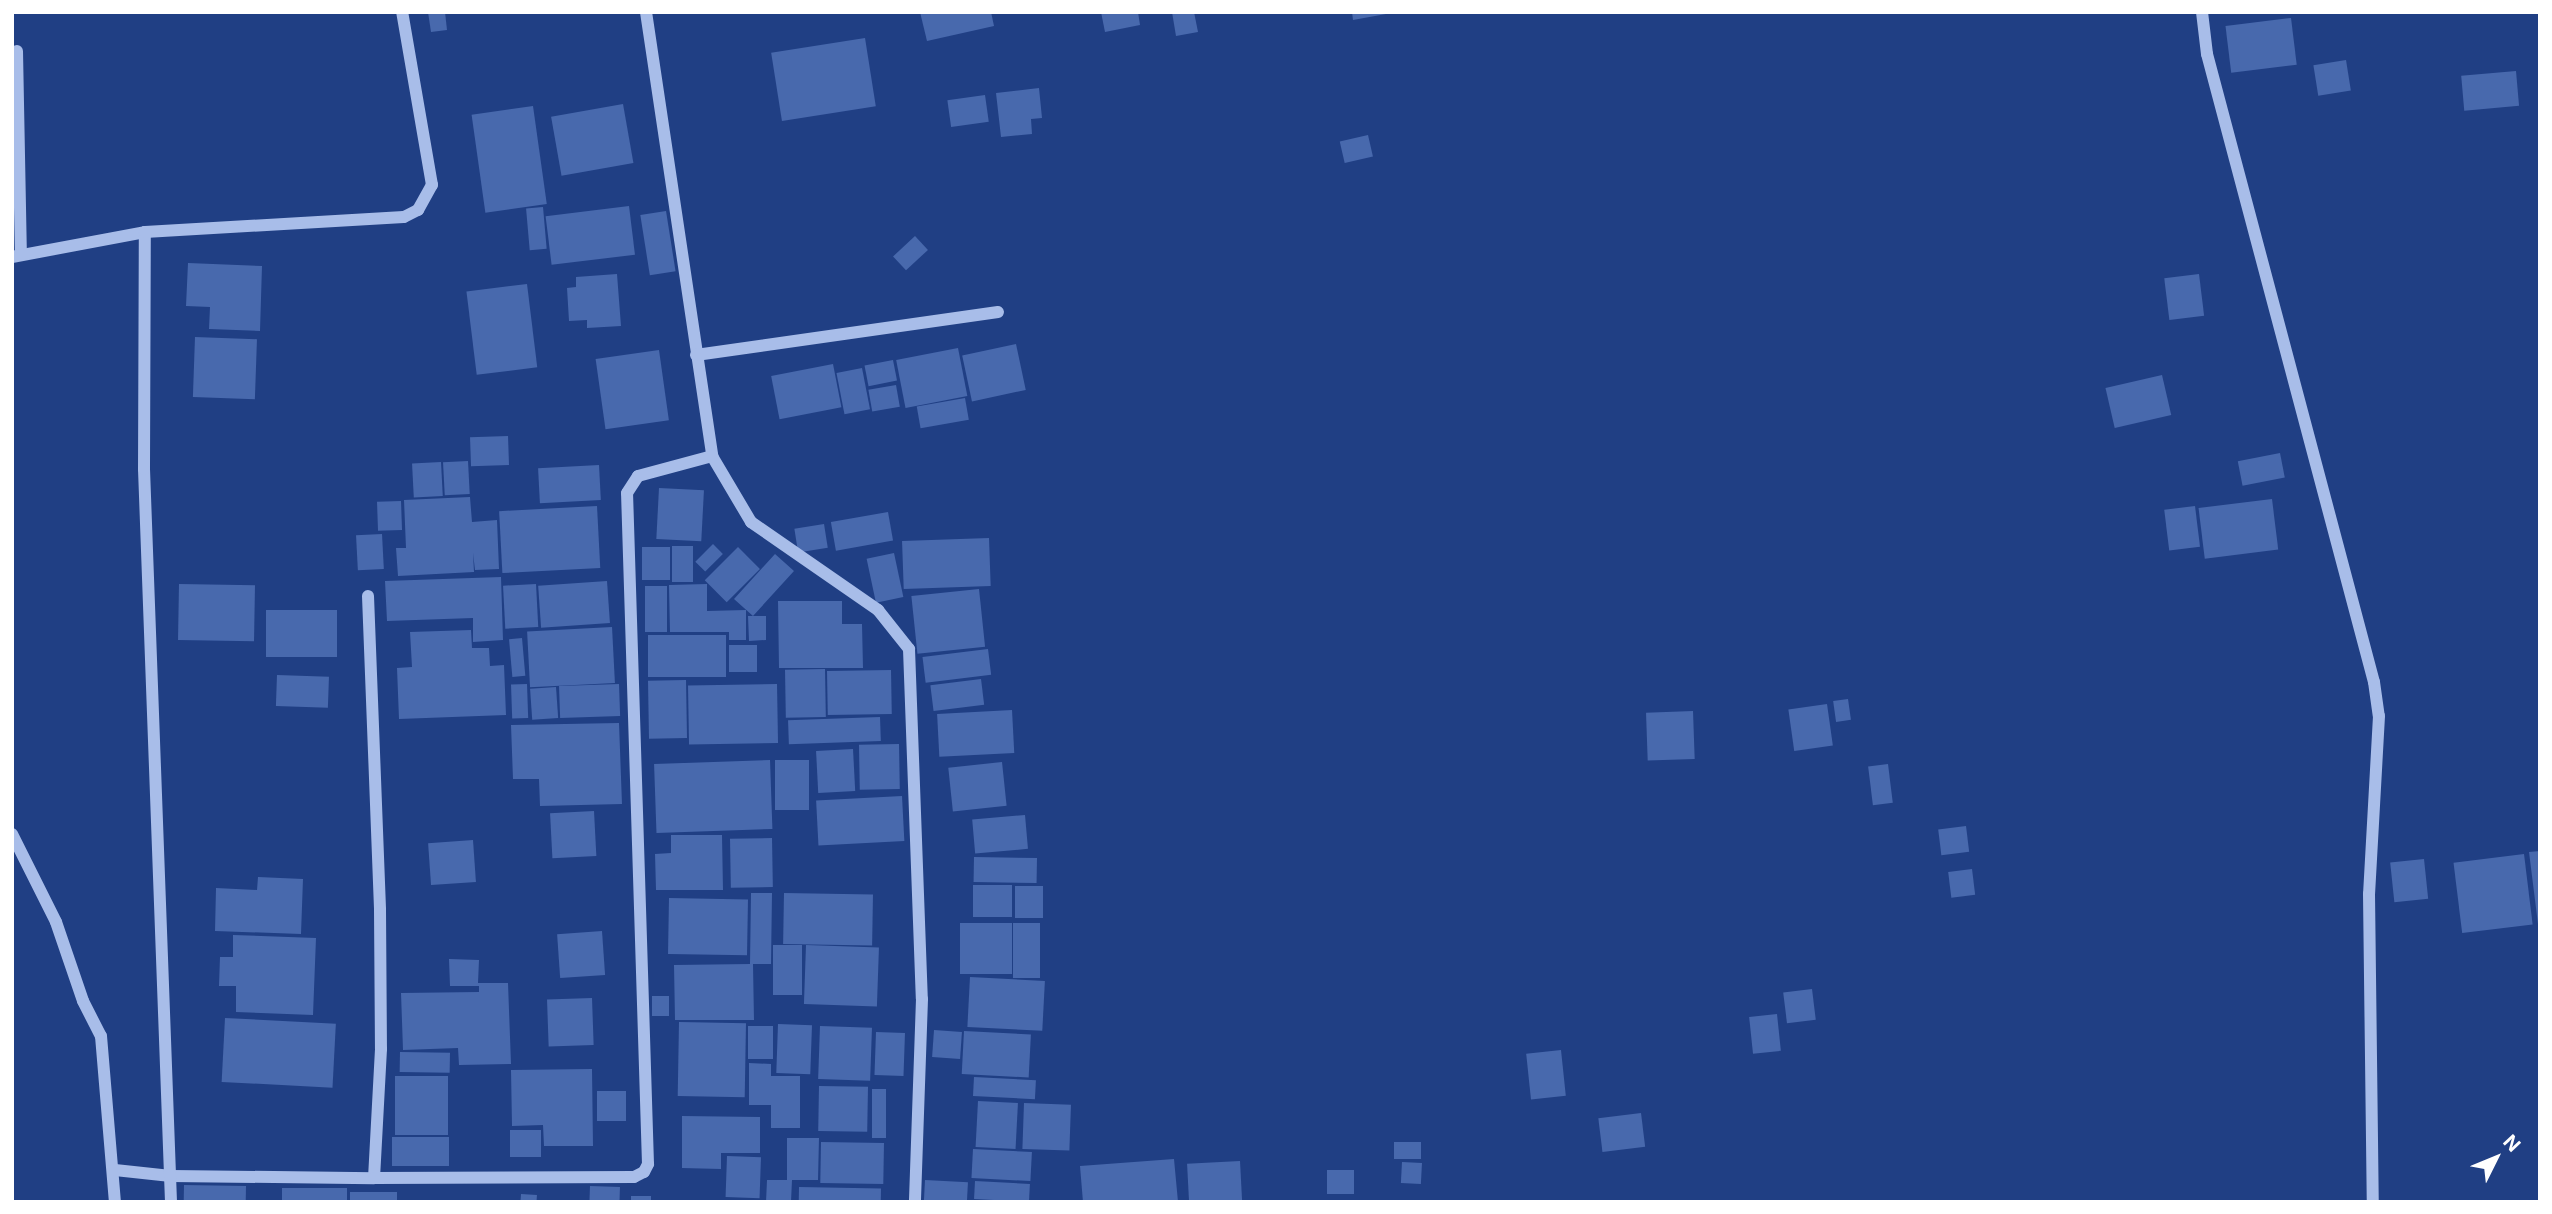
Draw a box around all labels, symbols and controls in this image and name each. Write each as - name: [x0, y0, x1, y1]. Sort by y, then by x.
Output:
- north arrow: [2461, 1123, 2531, 1193]
- text: N: [2498, 1130, 2525, 1156]

